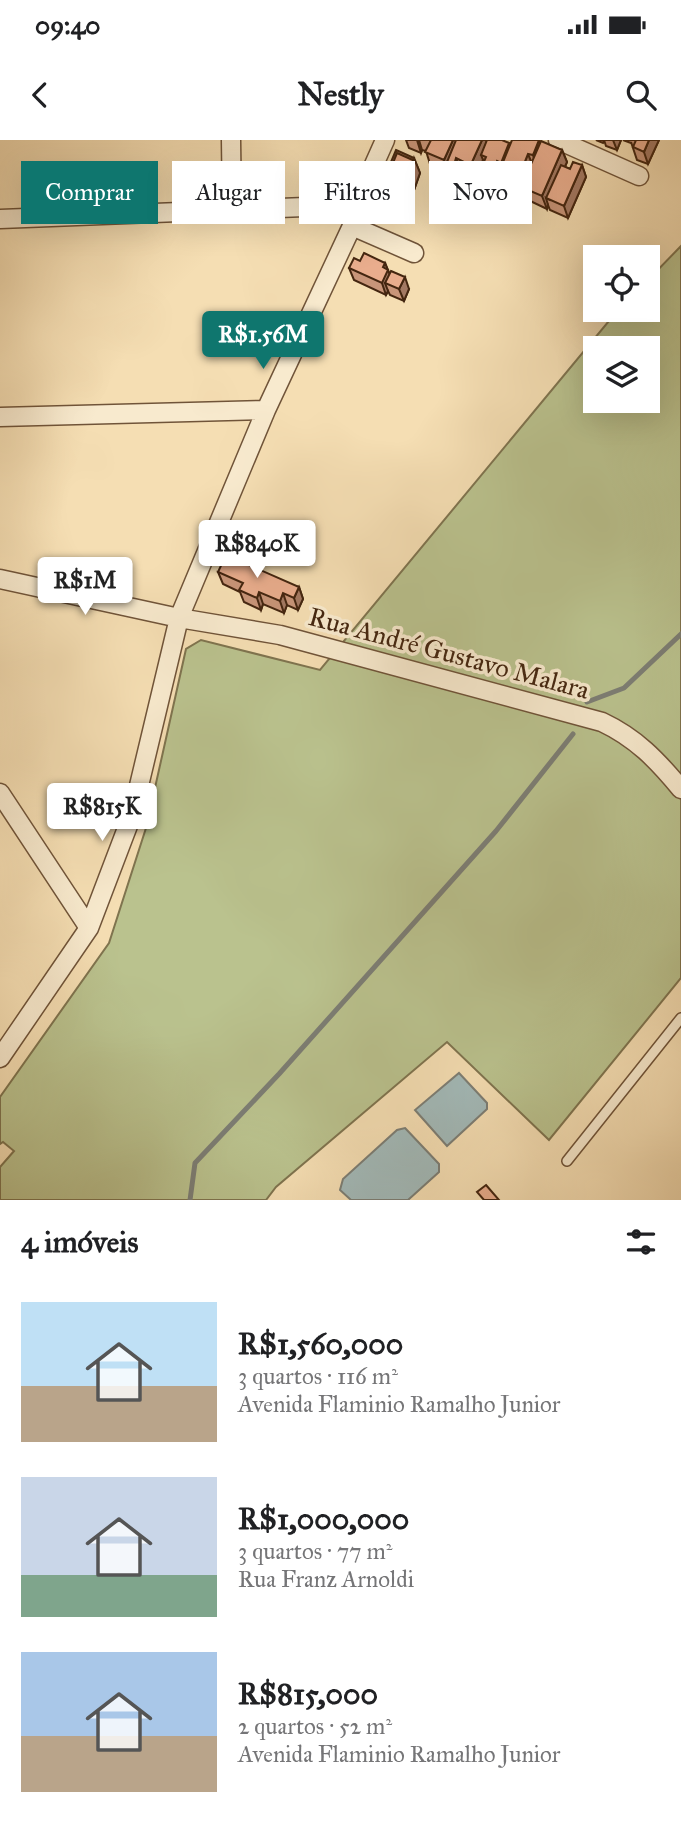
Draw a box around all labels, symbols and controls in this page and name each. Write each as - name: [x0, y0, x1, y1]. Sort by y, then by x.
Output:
- text: 09:40: [35, 9, 100, 41]
- text: Nestly: [297, 75, 384, 114]
- icon: back: [21, 76, 59, 114]
- icon: search: [622, 76, 660, 114]
- chip: Comprar: [21, 161, 158, 224]
- chip: Alugar: [172, 161, 285, 224]
- chip: Filtros: [299, 161, 415, 224]
- chip: Novo: [429, 161, 532, 224]
- map controls: [583, 245, 660, 413]
- button: locate: [583, 245, 660, 322]
- pin: R$1.56M: [198, 312, 328, 371]
- text: R$1.56M: [218, 320, 308, 348]
- button: layers: [583, 336, 660, 413]
- pin: R$840K: [200, 520, 314, 580]
- text: R$840K: [215, 529, 299, 557]
- pin: R$1M: [44, 558, 126, 617]
- text: R$1M: [54, 566, 116, 594]
- street label: Rua André Gustavo Malara: [305, 600, 593, 706]
- pin: R$815K: [45, 784, 159, 843]
- text: R$815K: [63, 792, 141, 820]
- icon: filters: [622, 1223, 660, 1261]
- text: 4 imóveis: [21, 1224, 138, 1260]
- text: R$1,560,000: [238, 1326, 403, 1362]
- icon: home: [77, 1330, 161, 1414]
- text: 3 quartos · 116 m²: [238, 1362, 398, 1390]
- text: Avenida Flaminio Ramalho Junior: [238, 1390, 560, 1418]
- text: R$1,000,000: [238, 1501, 409, 1537]
- icon: home: [77, 1505, 161, 1589]
- text: 3 quartos · 77 m²: [238, 1537, 393, 1565]
- text: Rua Franz Arnoldi: [238, 1565, 414, 1593]
- text: R$815,000: [238, 1676, 378, 1712]
- icon: home: [77, 1680, 161, 1764]
- text: 2 quartos · 52 m²: [238, 1712, 392, 1740]
- text: Avenida Flaminio Ramalho Junior: [238, 1740, 560, 1768]

